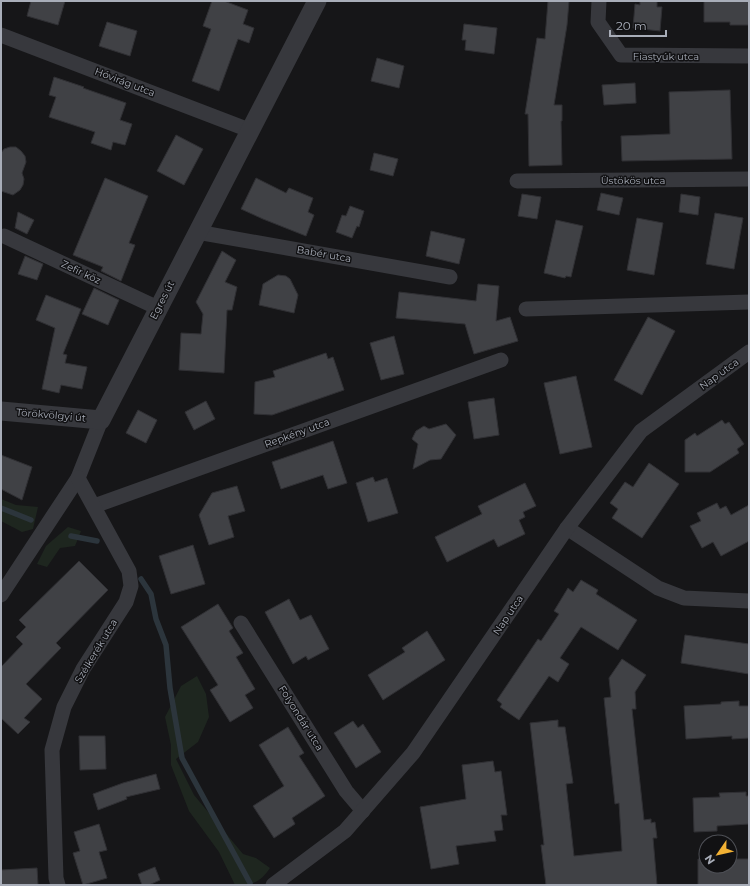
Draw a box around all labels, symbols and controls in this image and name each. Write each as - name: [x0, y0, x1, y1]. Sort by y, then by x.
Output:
- scale bar: [610, 12, 666, 38]
- text: 20 m: [616, 18, 647, 33]
- street label: Fiastyúk utca: [633, 50, 699, 63]
- street label: Hóvirág utca: [93, 65, 157, 99]
- street label: Üstökös utca: [601, 174, 665, 187]
- street label: Babér utca: [296, 243, 352, 265]
- street label: Zefír köz: [59, 257, 103, 287]
- street label: Egres út: [147, 278, 177, 322]
- street label: Nap utca: [697, 355, 741, 393]
- street label: Törökvölgyi út: [16, 405, 86, 425]
- street label: Repkény utca: [263, 415, 331, 451]
- street label: Nap utca: [490, 592, 526, 638]
- street label: Szélkerék utca: [72, 617, 120, 685]
- street label: Folyondár utca: [276, 683, 326, 753]
- north arrow: [698, 834, 738, 874]
- text: N: [701, 852, 718, 867]

